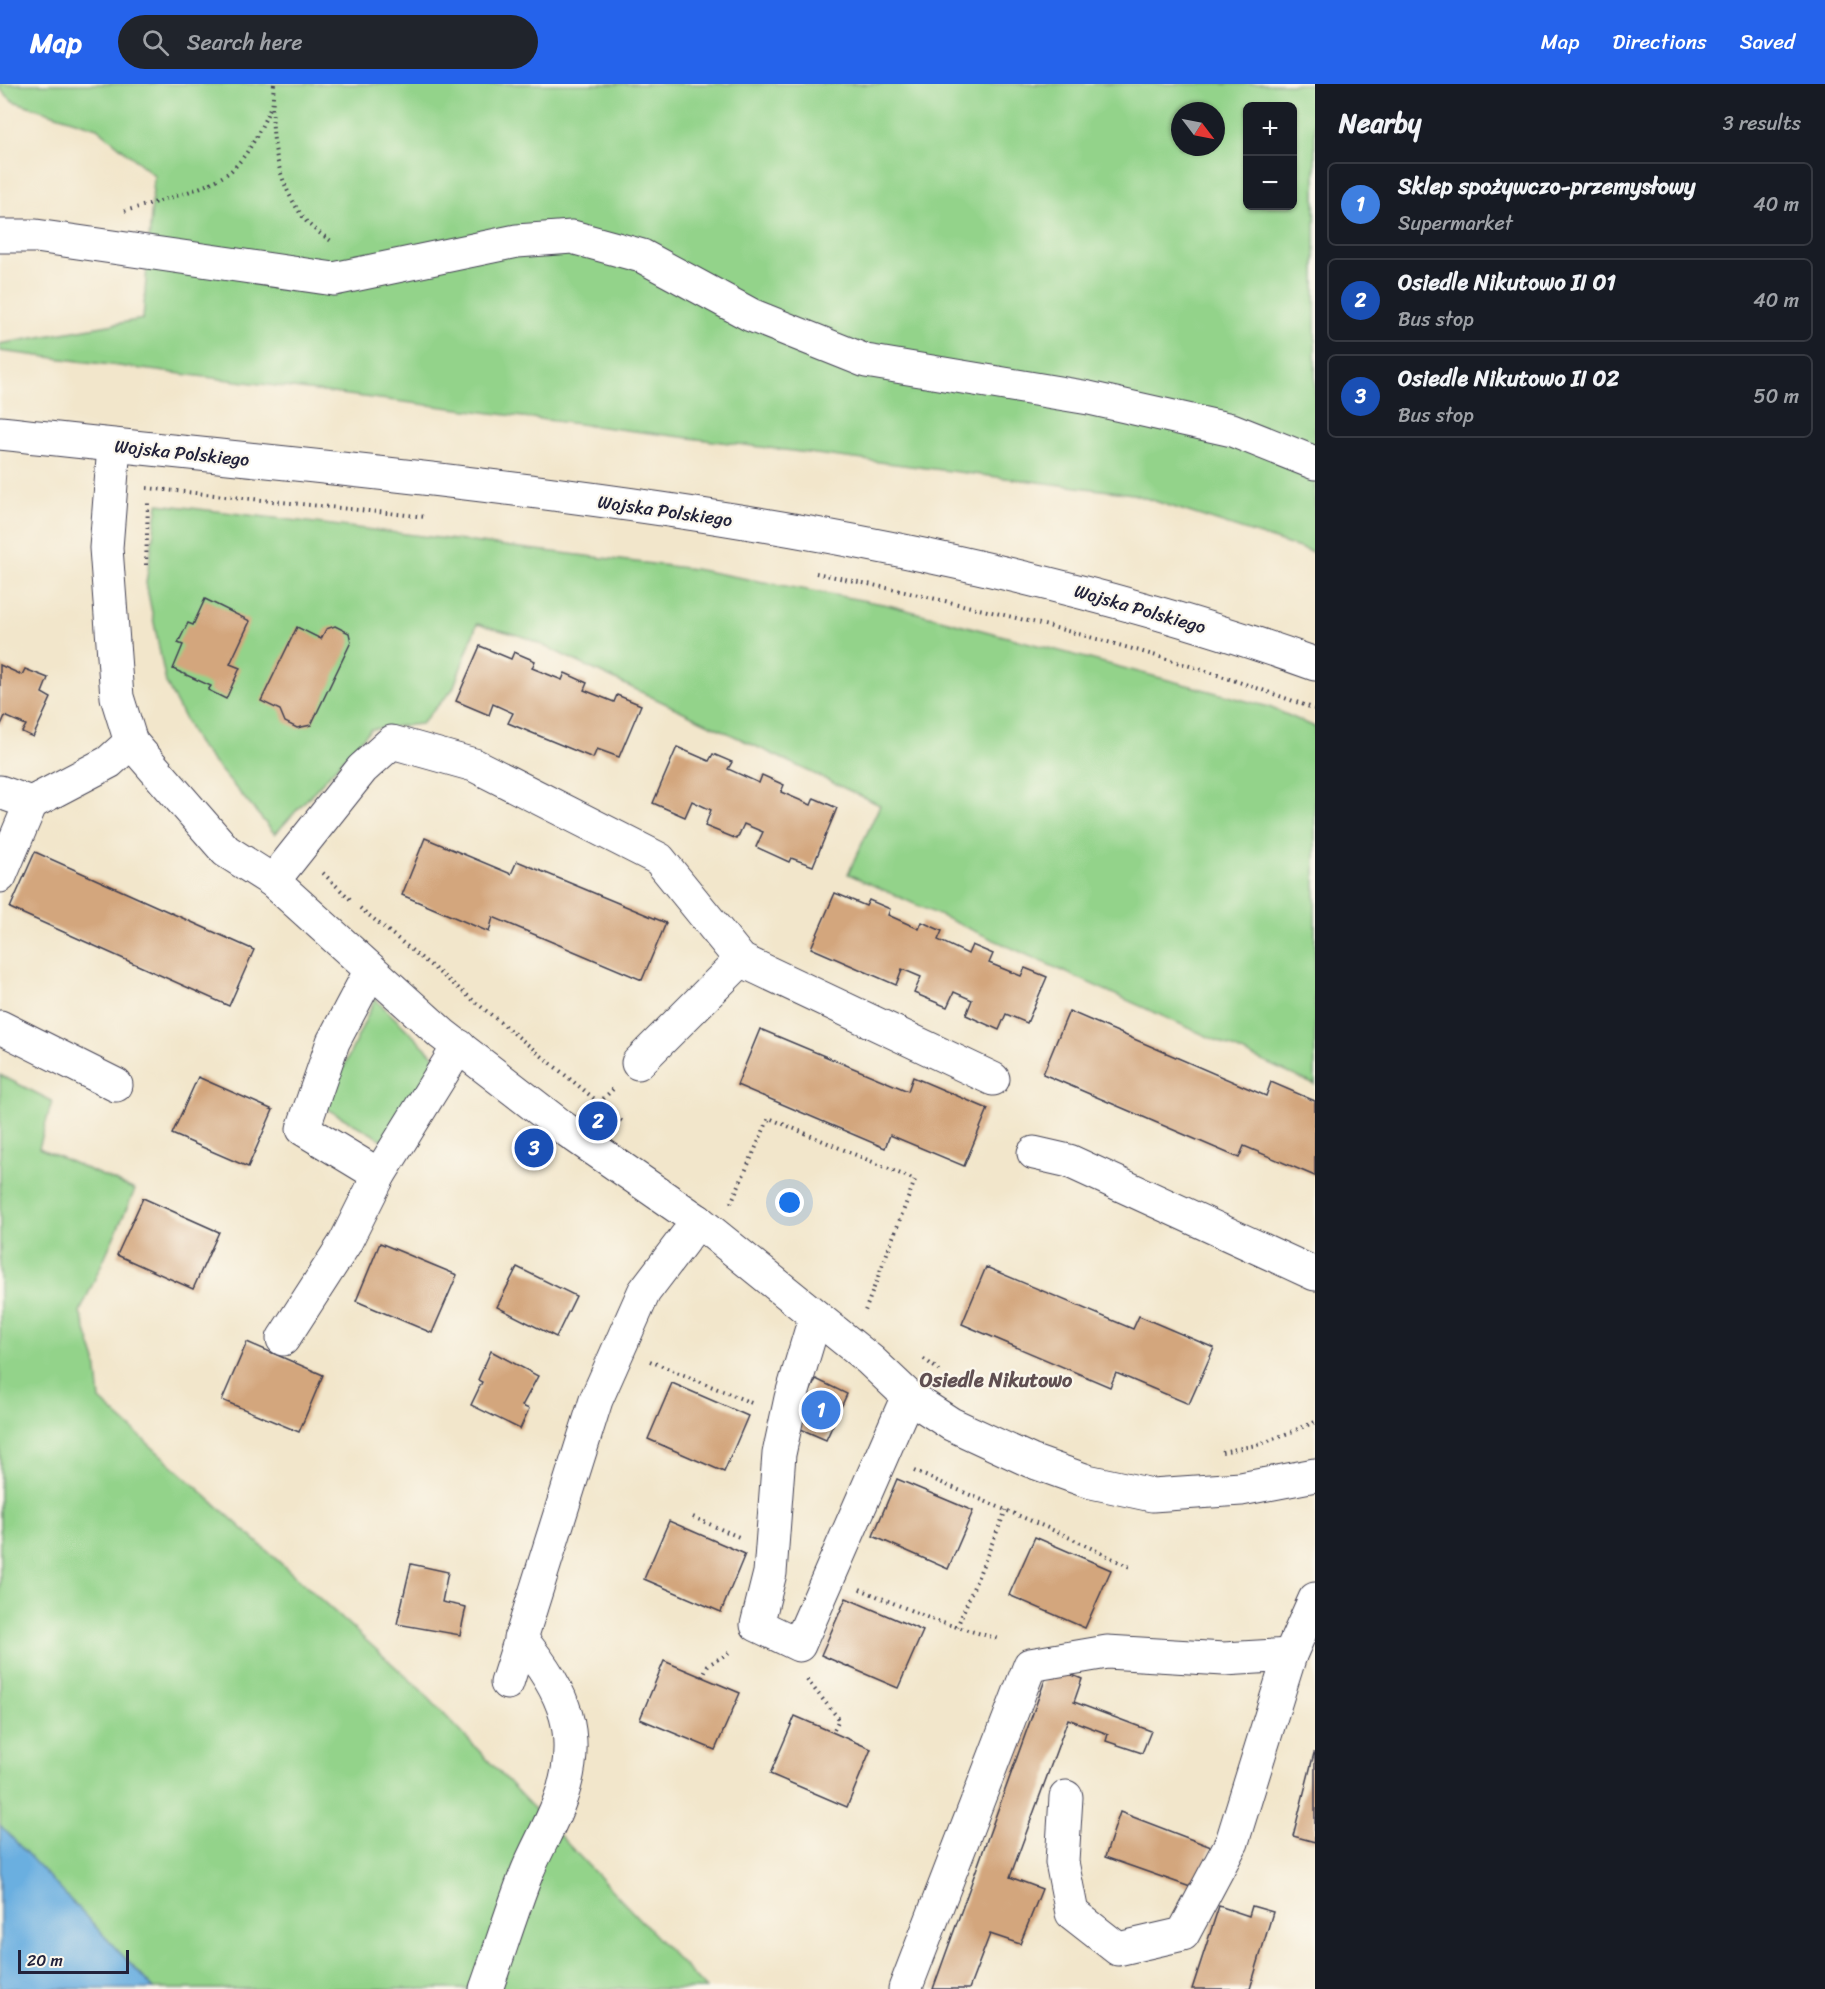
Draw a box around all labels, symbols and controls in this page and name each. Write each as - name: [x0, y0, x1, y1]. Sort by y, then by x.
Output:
- search box: [118, 15, 538, 69]
- text: Map: [30, 18, 82, 67]
- text: Search here: [187, 23, 303, 62]
- text: Map: [1541, 23, 1579, 61]
- text: Directions: [1612, 23, 1707, 61]
- text: Saved: [1740, 23, 1795, 61]
- icon: search: [139, 26, 172, 59]
- text: Nearby: [1339, 100, 1421, 146]
- north arrow: [1171, 102, 1225, 156]
- map controls: [1243, 102, 1297, 210]
- button: +: [1243, 102, 1297, 156]
- text: 3 results: [1723, 106, 1801, 141]
- button: −: [1243, 156, 1297, 210]
- text: Sklep spożywczo-przemysłowy: [1398, 167, 1696, 206]
- text: 1: [1356, 187, 1365, 222]
- text: 40 m: [1753, 187, 1799, 222]
- text: Supermarket: [1398, 206, 1513, 241]
- text: Osiedle Nikutowo II 01: [1398, 263, 1616, 302]
- text: 2: [1355, 283, 1366, 318]
- text: 40 m: [1753, 283, 1799, 318]
- text: Bus stop: [1398, 302, 1474, 337]
- text: Osiedle Nikutowo II 02: [1398, 359, 1619, 398]
- text: 3: [1355, 379, 1366, 414]
- text: 50 m: [1754, 379, 1799, 414]
- text: Bus stop: [1398, 398, 1474, 433]
- street label: Wojska Polskiego: [113, 430, 251, 476]
- street label: Wojska Polskiego: [596, 486, 734, 536]
- street label: Wojska Polskiego: [1070, 575, 1210, 643]
- pin: 2: [578, 1098, 618, 1144]
- pin: 3: [514, 1126, 554, 1170]
- your location: [775, 1188, 804, 1217]
- district label: Osiedle Nikutowo: [920, 1363, 1073, 1398]
- pin: 1: [802, 1388, 840, 1432]
- text: 20 m: [27, 1946, 63, 1975]
- scale bar: [18, 1947, 129, 1974]

